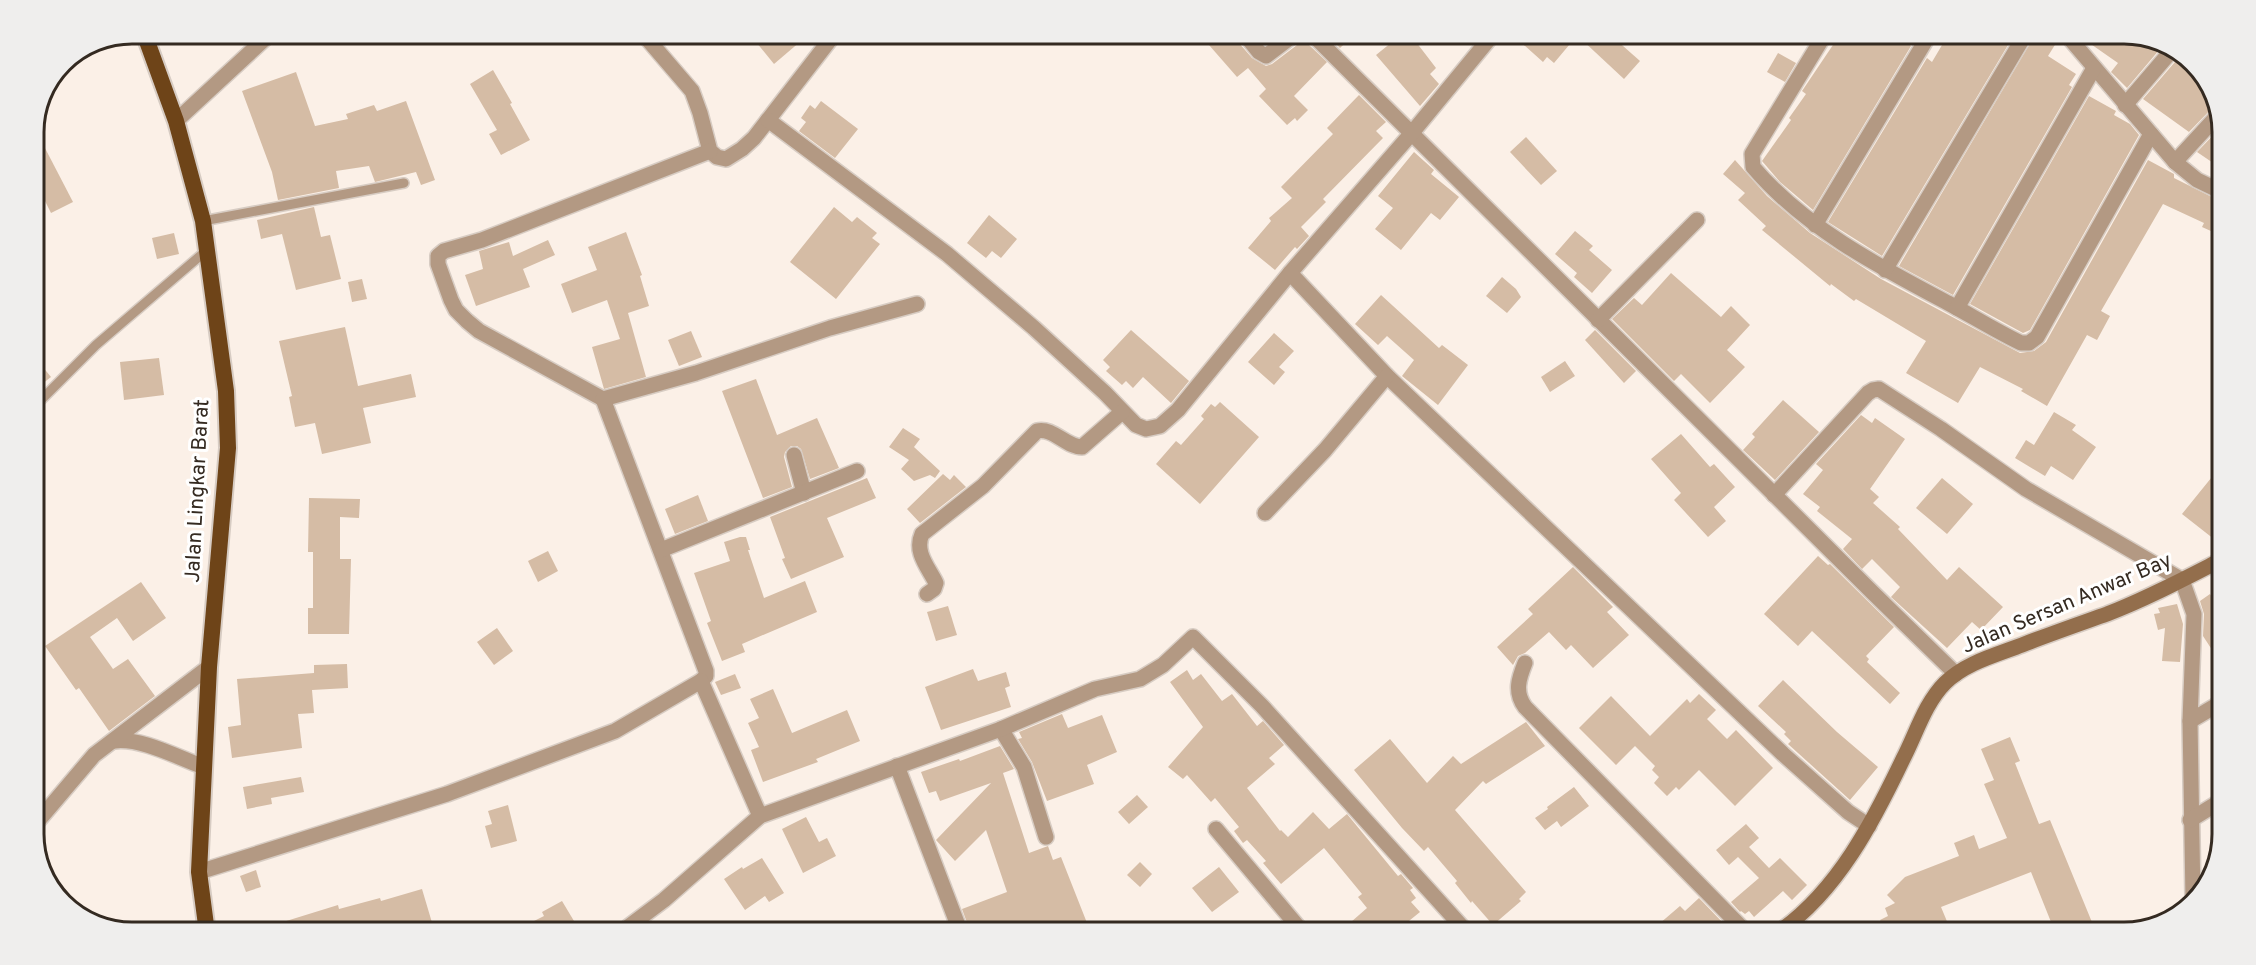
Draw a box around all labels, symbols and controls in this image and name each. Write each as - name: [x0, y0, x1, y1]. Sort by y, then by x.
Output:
- street label: Jalan Lingkar Barat: [180, 398, 216, 584]
- street label: Jalan Sersan Anwar Bay: [1958, 547, 2176, 661]

